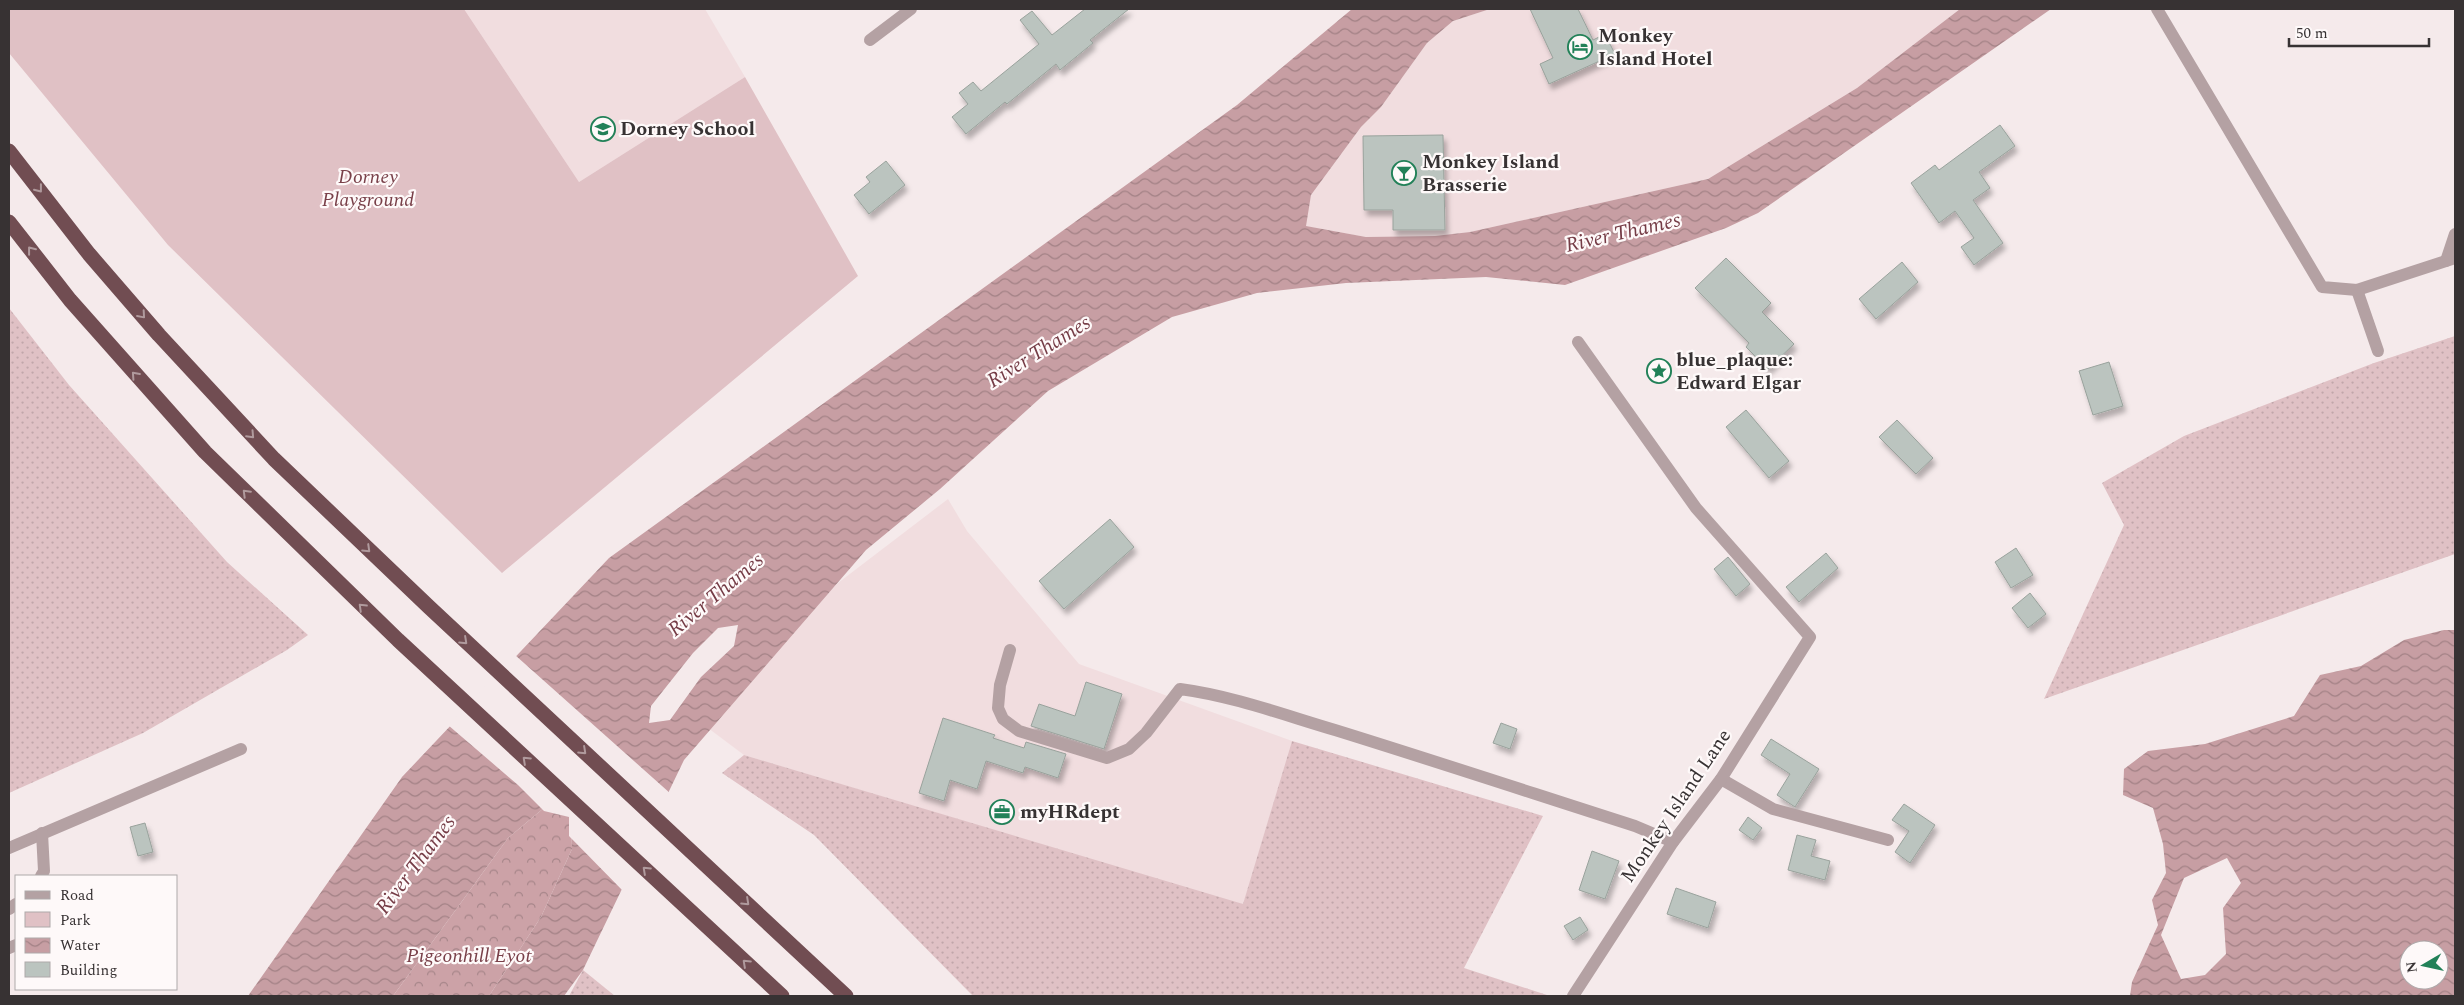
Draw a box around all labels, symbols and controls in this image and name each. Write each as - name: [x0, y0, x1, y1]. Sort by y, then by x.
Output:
- scale bar: [2289, 15, 2429, 47]
- place label: Monkey Island Hotel: [1598, 21, 1713, 74]
- text: 50 m: [2296, 22, 2328, 45]
- hotel icon: Monkey Island Hotel: [1567, 34, 1593, 60]
- place label: Dorney School: [620, 114, 755, 144]
- school or university icon: Dorney School: [590, 116, 616, 142]
- place label: Monkey Island Brasserie: [1422, 147, 1560, 200]
- bar icon: Monkey Island Brasserie: [1391, 160, 1417, 186]
- park label: Dorney Playground: [322, 162, 414, 215]
- one-way arrow: [33, 184, 42, 193]
- water label: River Thames: [1562, 204, 1684, 262]
- one-way arrow: [28, 247, 36, 256]
- water label: River Thames: [981, 307, 1098, 397]
- one-way arrow: [136, 309, 144, 318]
- place label: blue_plaque: Edward Elgar: [1676, 345, 1801, 398]
- place icon: blue_plaque: Edward Elgar: [1646, 358, 1672, 384]
- one-way arrow: [131, 371, 140, 380]
- one-way arrow: [246, 429, 255, 438]
- one-way arrow: [243, 490, 252, 499]
- one-way arrow: [362, 543, 371, 552]
- water label: River Thames: [661, 545, 772, 645]
- one-way arrow: [359, 603, 368, 612]
- one-way arrow: [458, 635, 467, 644]
- street label: Monkey Island Lane: [1613, 723, 1739, 889]
- one-way arrow: [577, 745, 586, 754]
- one-way arrow: [523, 757, 532, 766]
- place label: myHRdept: [1020, 797, 1120, 827]
- office icon: myHRdept: [989, 799, 1015, 825]
- water label: River Thames: [368, 808, 464, 921]
- one-way arrow: [642, 867, 651, 876]
- legend: [15, 875, 178, 990]
- text: Road: [60, 884, 94, 907]
- one-way arrow: [740, 896, 749, 905]
- text: Park: [60, 909, 91, 932]
- text: Water: [60, 934, 100, 957]
- north arrow: [2399, 940, 2449, 990]
- park label: Pigeonhill Eyot: [406, 941, 532, 971]
- text: Building: [60, 959, 117, 982]
- one-way arrow: [743, 960, 752, 969]
- text: N: [2400, 960, 2423, 974]

